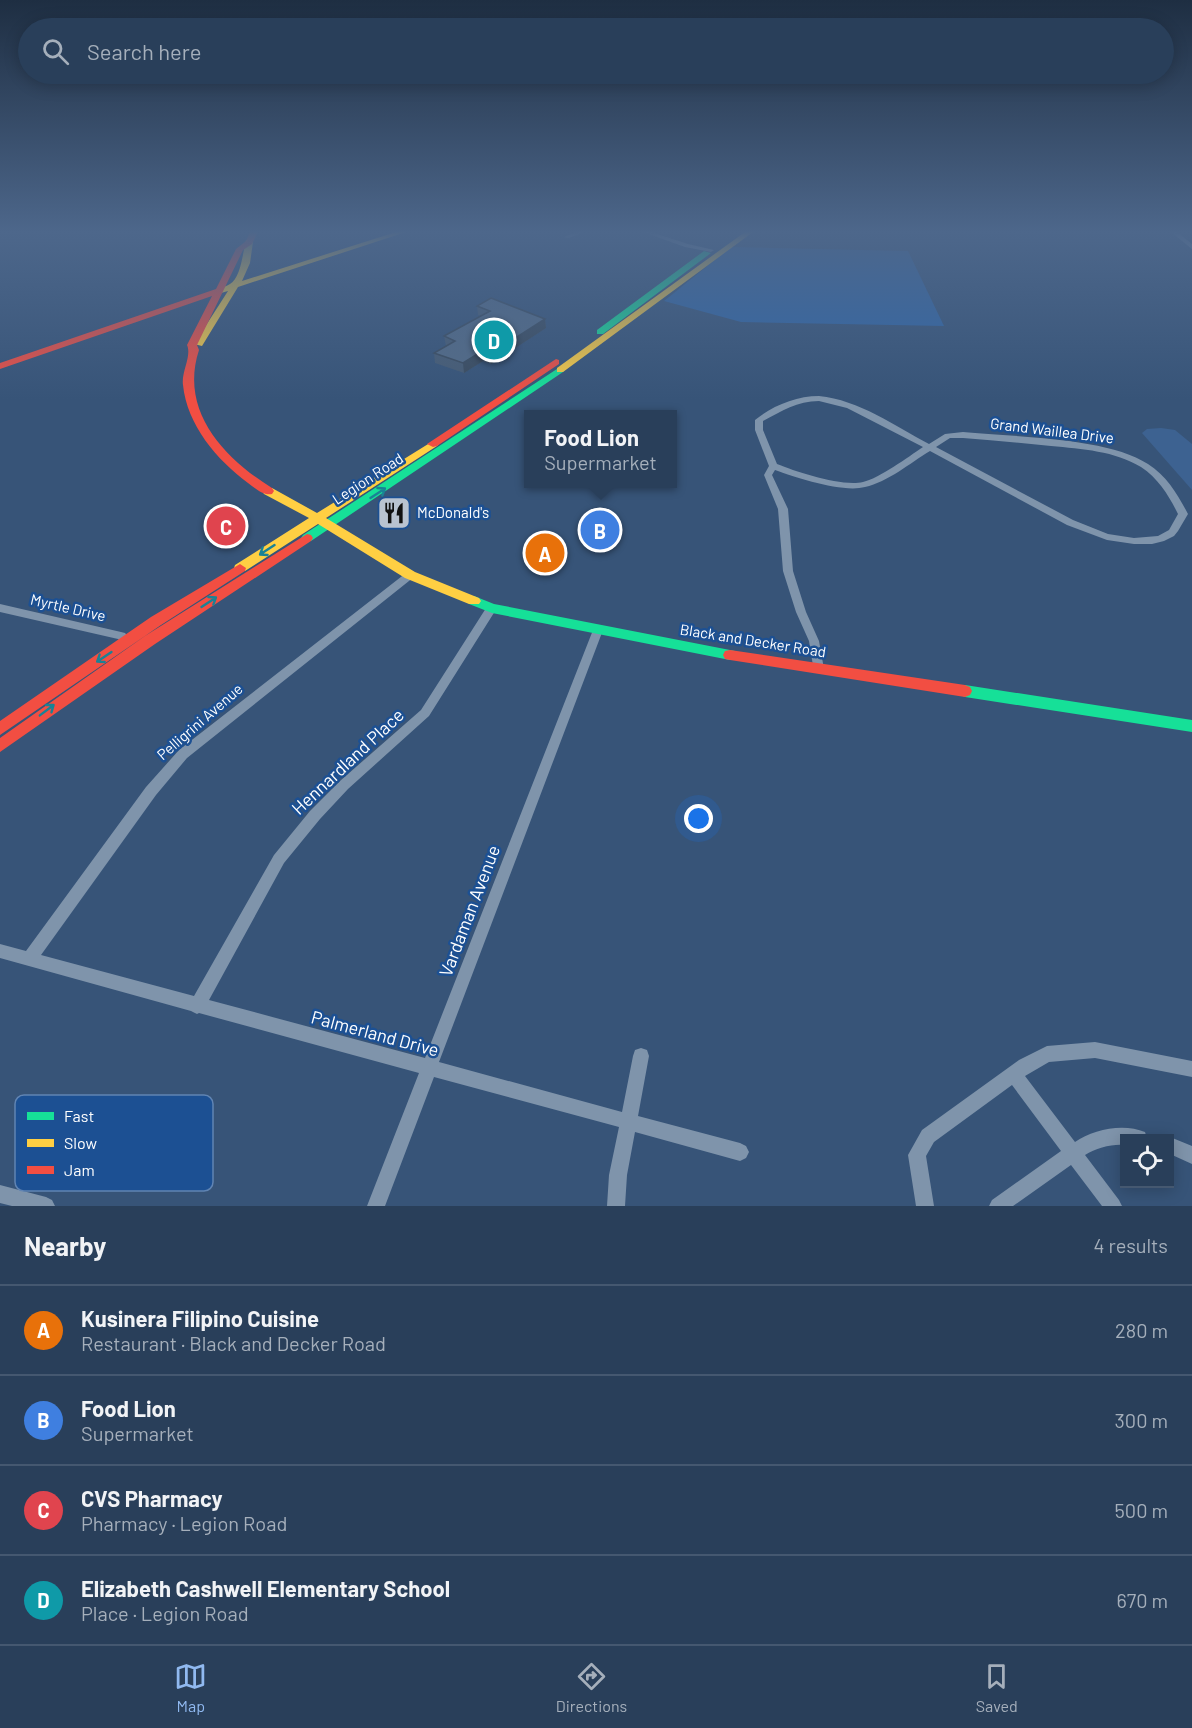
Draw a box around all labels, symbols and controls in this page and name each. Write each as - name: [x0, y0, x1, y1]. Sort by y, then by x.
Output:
- search box: [18, 18, 1174, 84]
- icon: search: [39, 35, 72, 68]
- text: Search here: [87, 38, 201, 64]
- pin: D: [474, 318, 514, 362]
- popup: [524, 410, 677, 488]
- street label: Grand Waillea Drive: [989, 413, 1115, 447]
- text: Food Lion: [544, 424, 639, 450]
- street label: Legion Road: [329, 449, 406, 508]
- text: Supermarket: [544, 450, 657, 474]
- one-way arrow: [369, 486, 386, 498]
- restaurant icon: McDonald's: [376, 495, 412, 531]
- place label: McDonald's: [417, 503, 489, 521]
- pin: C: [206, 504, 246, 548]
- pin: B: [580, 508, 620, 552]
- pin: A: [526, 530, 564, 576]
- one-way arrow: [259, 544, 276, 556]
- street label: Myrtle Drive: [29, 590, 108, 624]
- one-way arrow: [200, 596, 217, 608]
- street label: Black and Decker Road: [679, 620, 827, 660]
- one-way arrow: [96, 651, 113, 663]
- street label: Pelligrini Avenue: [153, 679, 246, 763]
- one-way arrow: [38, 704, 54, 717]
- street label: Hennardland Place: [287, 704, 408, 819]
- your location: [684, 804, 713, 833]
- street label: Vardaman Avenue: [434, 842, 504, 979]
- street label: Palmerland Drive: [309, 1005, 442, 1061]
- legend: [15, 1095, 213, 1191]
- text: Fast: [64, 1106, 94, 1125]
- text: Slow: [64, 1133, 97, 1152]
- map controls: [1120, 1134, 1174, 1188]
- button: locate: [1120, 1134, 1174, 1188]
- text: Jam: [64, 1160, 95, 1179]
- text: Nearby: [24, 1230, 106, 1261]
- text: 4 results: [1093, 1233, 1168, 1257]
- text: Kusinera Filipino Cuisine: [81, 1305, 319, 1331]
- text: A: [37, 1318, 50, 1342]
- text: 280 m: [1115, 1318, 1168, 1342]
- text: Restaurant · Black and Decker Road: [81, 1331, 386, 1355]
- text: Food Lion: [81, 1395, 176, 1421]
- text: B: [37, 1408, 50, 1432]
- text: 300 m: [1115, 1408, 1168, 1432]
- text: Supermarket: [81, 1421, 194, 1445]
- text: CVS Pharmacy: [81, 1485, 223, 1511]
- text: C: [37, 1498, 50, 1522]
- text: 500 m: [1115, 1498, 1168, 1522]
- text: Pharmacy · Legion Road: [81, 1511, 287, 1535]
- text: Elizabeth Cashwell Elementary School: [81, 1575, 450, 1601]
- text: D: [37, 1588, 50, 1612]
- text: 670 m: [1116, 1588, 1168, 1612]
- text: Place · Legion Road: [81, 1601, 249, 1625]
- tab: Map: [174, 1660, 207, 1715]
- tab: Directions: [556, 1660, 627, 1715]
- tab: Saved: [976, 1660, 1018, 1715]

